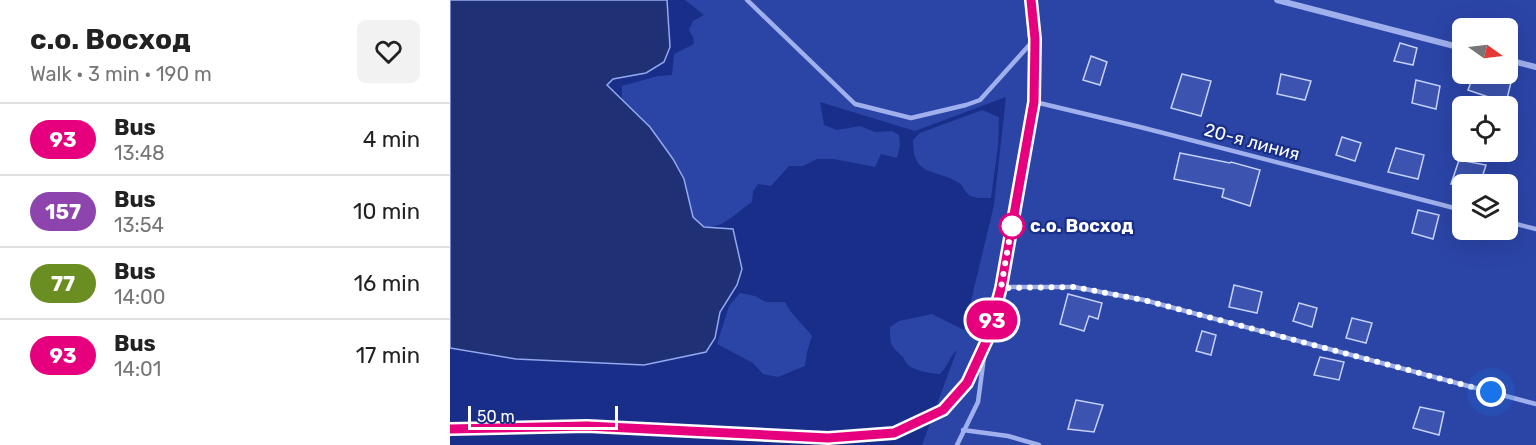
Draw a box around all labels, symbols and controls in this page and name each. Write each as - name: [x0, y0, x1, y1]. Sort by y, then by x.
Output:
- north arrow: [1452, 18, 1518, 84]
- map controls: [1452, 18, 1518, 240]
- button: heart: [357, 20, 420, 83]
- text: с.о. Восход: [30, 23, 191, 56]
- text: Walk · 3 min · 190 m: [30, 62, 212, 86]
- button: locate: [1452, 96, 1518, 162]
- text: Bus: [114, 114, 156, 141]
- street label: 20-я линия: [1202, 119, 1302, 165]
- text: 4 min: [363, 126, 420, 153]
- text: 93: [49, 127, 77, 152]
- text: 13:48: [114, 141, 165, 165]
- button: layers: [1452, 174, 1518, 240]
- text: Bus: [114, 186, 156, 213]
- text: 10 min: [353, 198, 420, 225]
- text: 157: [45, 199, 81, 224]
- text: 13:54: [114, 213, 164, 237]
- marker: с.о. Восход: [999, 213, 1025, 239]
- place label: с.о. Восход: [1030, 215, 1133, 237]
- text: Bus: [114, 258, 156, 285]
- text: 16 min: [354, 270, 420, 297]
- text: 77: [51, 271, 75, 296]
- text: 14:00: [114, 285, 166, 309]
- line badge: 93: [965, 300, 1019, 340]
- text: 93: [978, 308, 1006, 333]
- text: Bus: [114, 330, 156, 357]
- text: 17 min: [356, 342, 420, 369]
- text: 93: [49, 343, 77, 368]
- text: 14:01: [114, 357, 161, 381]
- your location: [1476, 377, 1506, 407]
- scale bar: [468, 403, 618, 430]
- text: 50 m: [477, 407, 515, 426]

